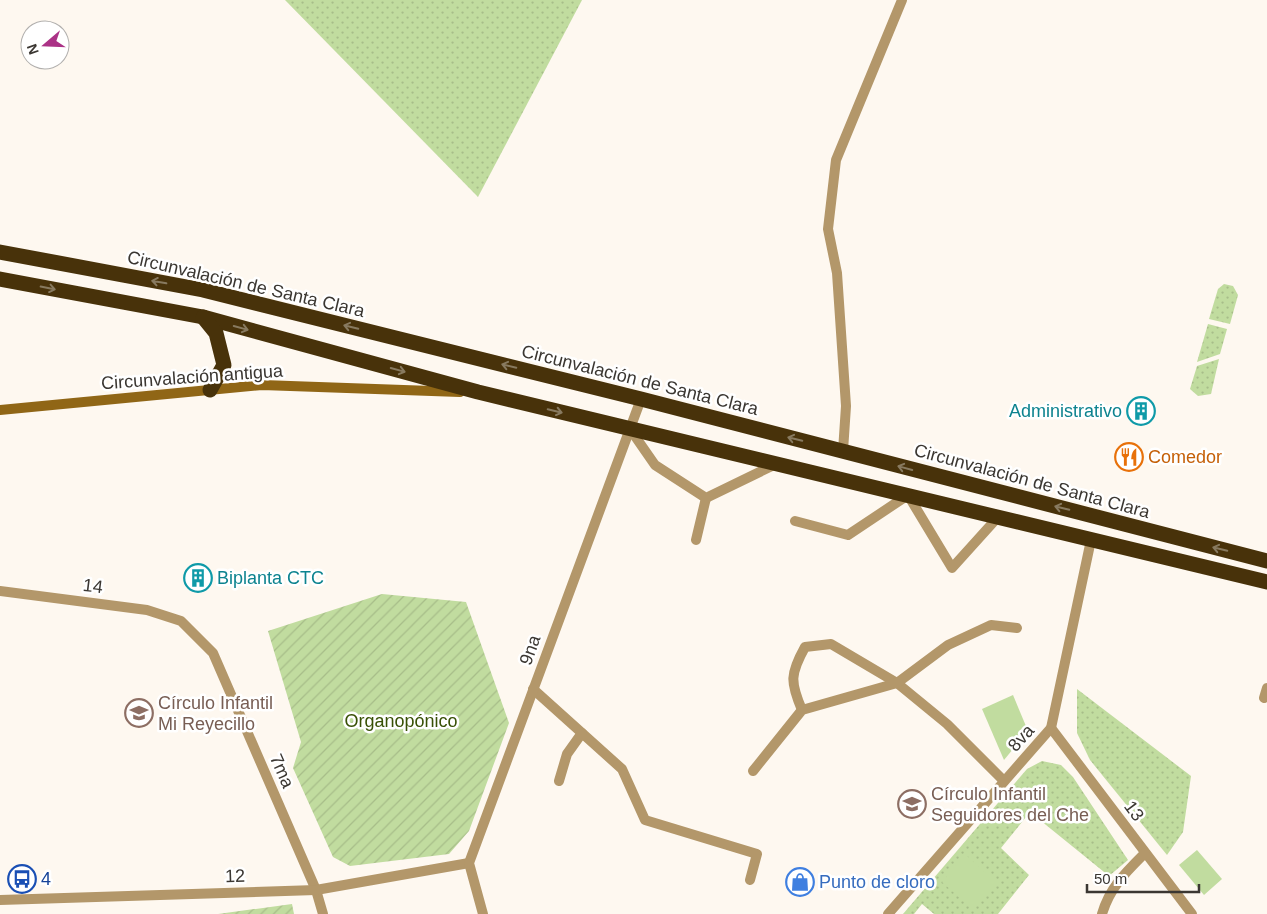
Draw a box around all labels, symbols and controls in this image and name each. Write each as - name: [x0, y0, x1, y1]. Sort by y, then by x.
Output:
- north arrow: [20, 20, 70, 70]
- text: N: [23, 42, 42, 57]
- street label: Circunvalación de Santa Clara: [125, 247, 368, 321]
- one-way arrow: [151, 276, 167, 286]
- one-way arrow: [39, 283, 55, 293]
- one-way arrow: [344, 322, 360, 331]
- one-way arrow: [233, 323, 249, 333]
- street label: Circunvalación de Santa Clara: [520, 341, 761, 419]
- street label: Circunvalación antigua: [100, 361, 285, 393]
- one-way arrow: [501, 361, 517, 370]
- one-way arrow: [390, 366, 406, 376]
- building icon: Administrativo: [1126, 396, 1156, 426]
- place label: Administrativo: [1009, 401, 1122, 421]
- one-way arrow: [547, 407, 563, 416]
- one-way arrow: [788, 434, 804, 443]
- street label: Circunvalación de Santa Clara: [912, 440, 1153, 522]
- restaurant icon: Comedor: [1114, 442, 1144, 472]
- place label: Comedor: [1148, 447, 1222, 467]
- one-way arrow: [898, 462, 914, 472]
- one-way arrow: [1055, 503, 1071, 513]
- one-way arrow: [1212, 544, 1228, 553]
- building icon: Biplanta CTC: [183, 563, 213, 593]
- place label: Biplanta CTC: [217, 568, 324, 588]
- street label: 14: [82, 575, 104, 597]
- street label: 9na: [515, 632, 545, 668]
- place label: Círculo Infantil Mi Reyecillo: [158, 693, 273, 734]
- school or university icon: Círculo Infantil Mi Reyecillo: [124, 698, 154, 728]
- park label: Organopónico: [344, 711, 458, 731]
- street label: 8va: [1004, 720, 1039, 755]
- street label: 7ma: [266, 751, 299, 792]
- place label: Círculo Infantil Seguidores del Che: [931, 784, 1089, 825]
- school or university icon: Círculo Infantil Seguidores del Che: [897, 789, 927, 819]
- street label: 13: [1120, 797, 1148, 825]
- scale bar: [1087, 862, 1200, 894]
- bus stop icon: 4: [7, 864, 37, 894]
- street label: 12: [225, 866, 245, 886]
- shop icon: Punto de cloro: [785, 867, 815, 897]
- place label: 4: [41, 869, 51, 889]
- text: 50 m: [1094, 870, 1127, 887]
- place label: Punto de cloro: [819, 872, 935, 892]

